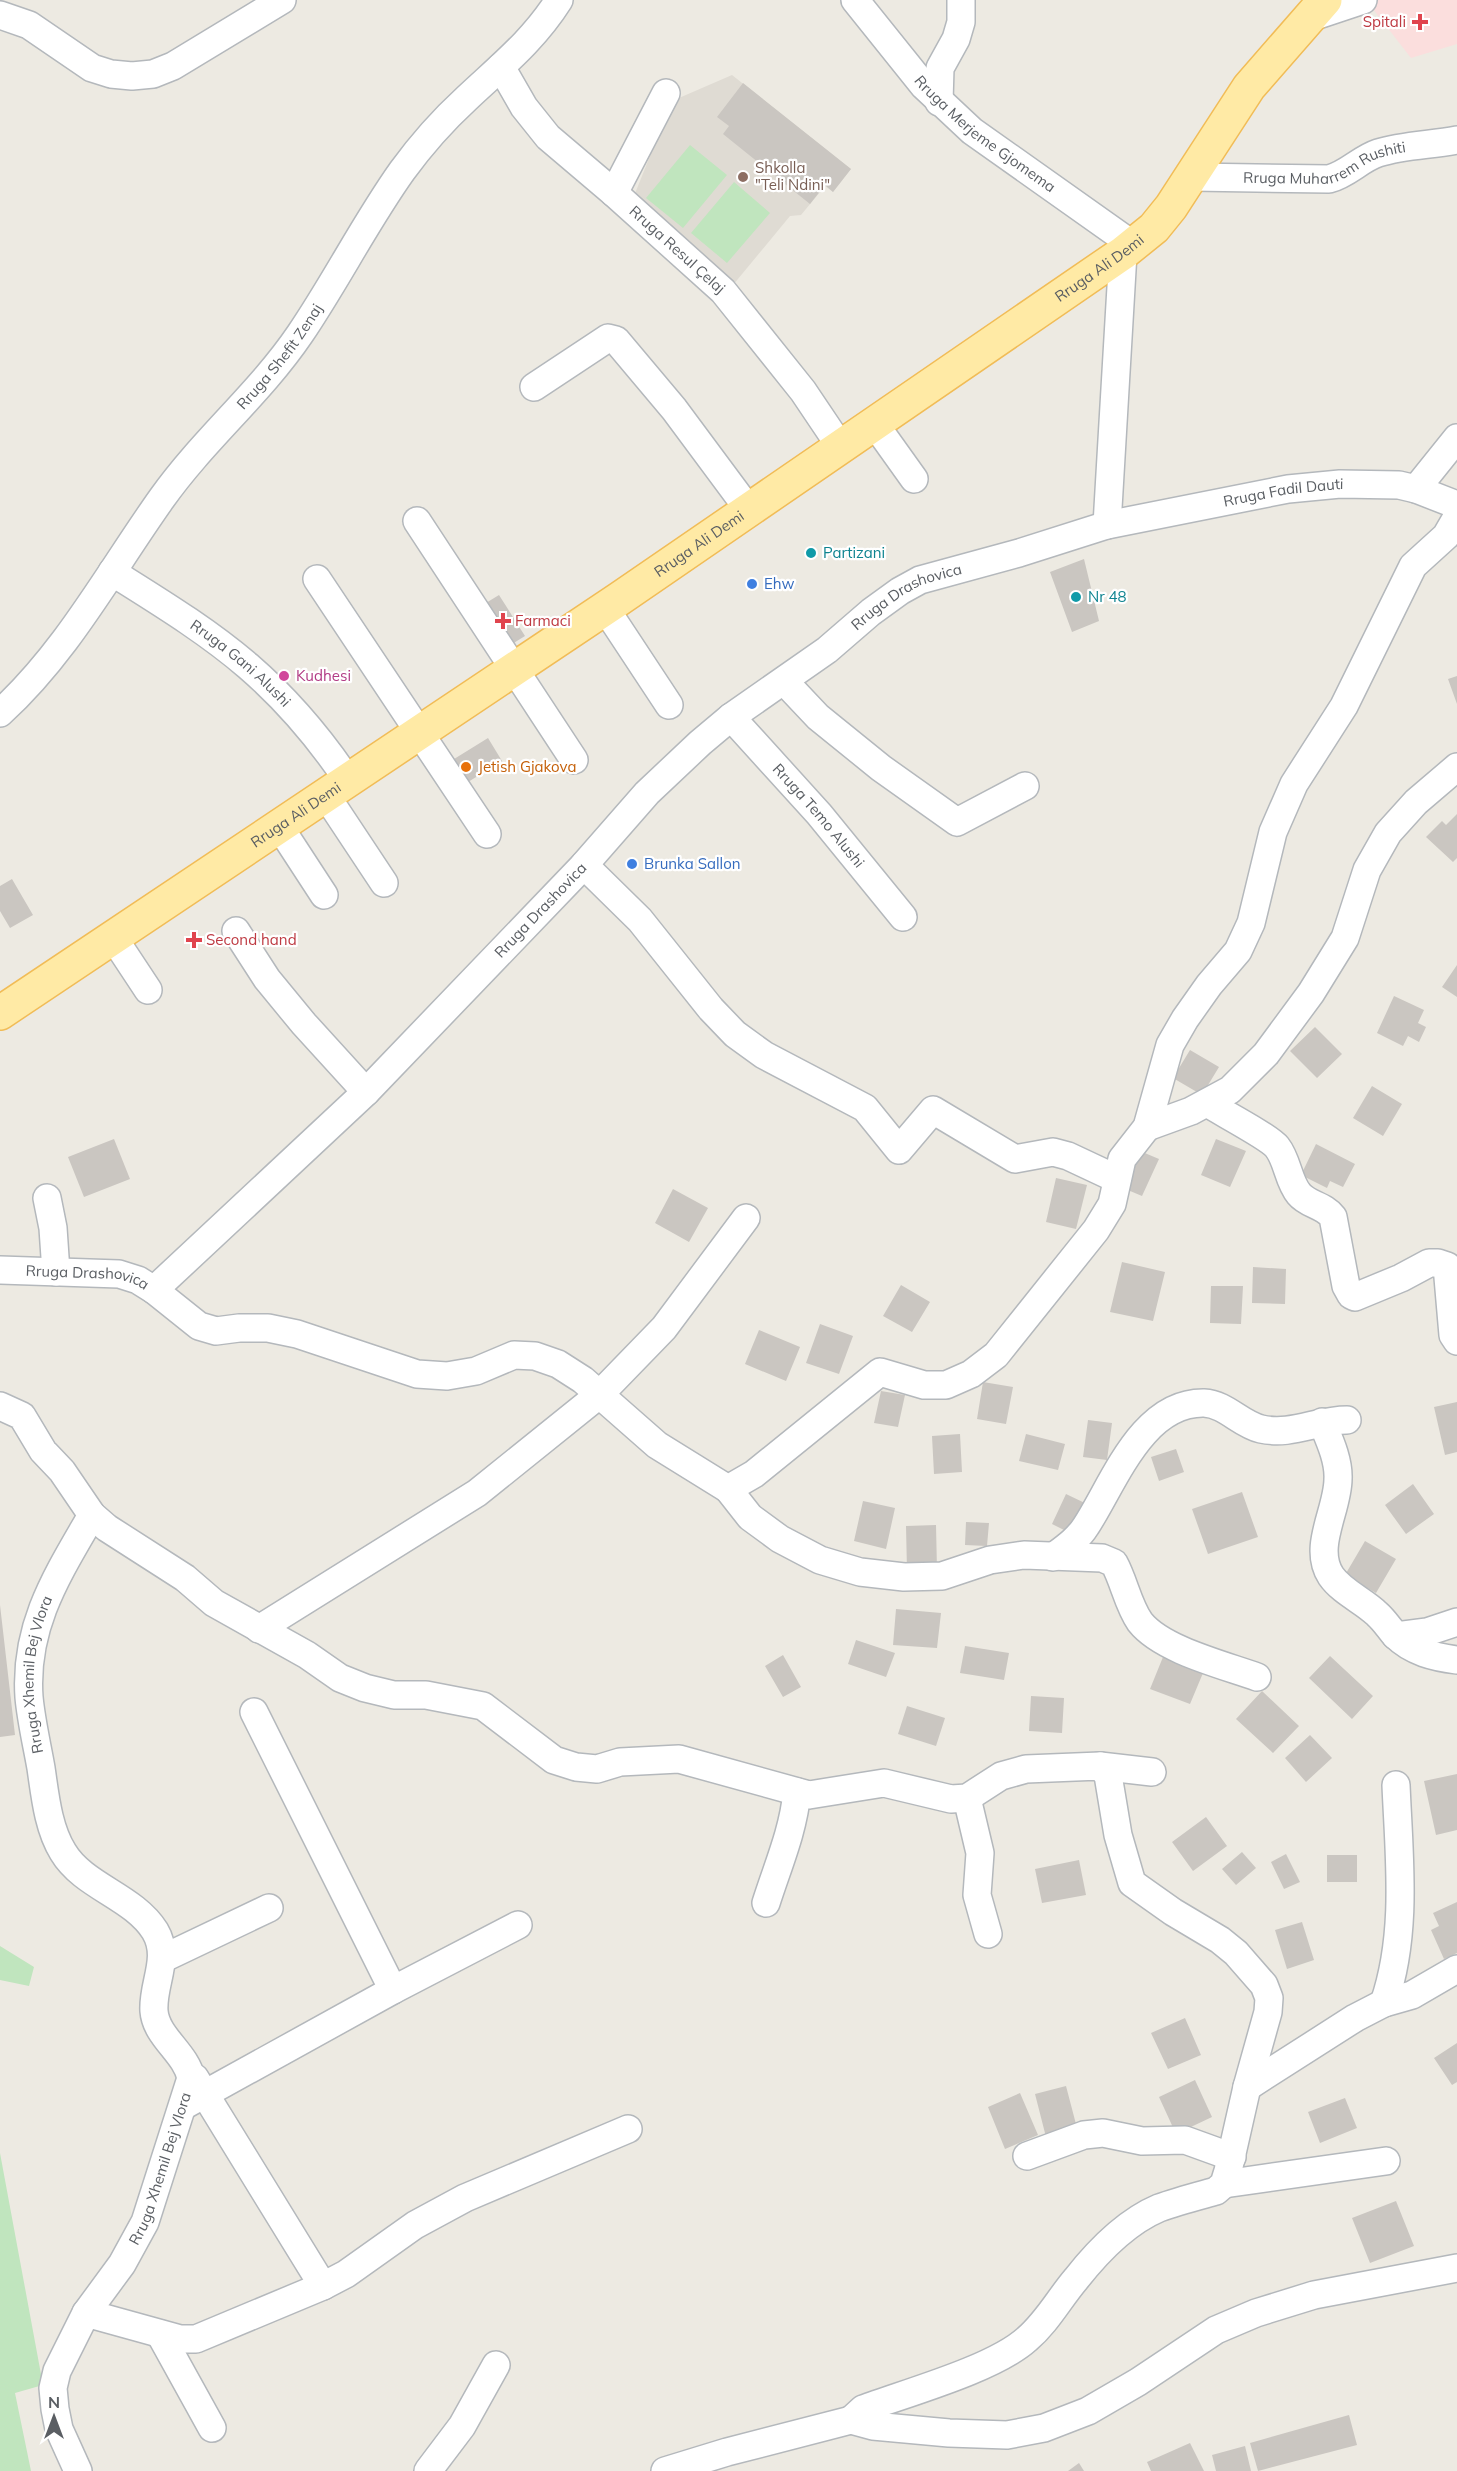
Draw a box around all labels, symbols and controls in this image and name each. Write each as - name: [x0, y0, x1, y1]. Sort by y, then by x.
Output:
- place label: Spitali: [1363, 12, 1406, 31]
- marker: Spitali: [1411, 13, 1429, 31]
- street label: Rruga Merjeme Gjomema: [910, 71, 1060, 196]
- street label: Rruga Muharrem Rushiti: [1243, 137, 1407, 188]
- place label: Shkolla "Teli Ndini": [755, 158, 830, 194]
- marker: Shkolla "Teli Ndini": [736, 170, 750, 184]
- street label: Rruga Resul Çelaj: [626, 201, 729, 297]
- street label: Rruga Ali Demi: [1051, 230, 1148, 306]
- street label: Rruga Shefit Zenaj: [233, 300, 326, 413]
- street label: Rruga Fadil Dauti: [1222, 474, 1344, 511]
- street label: Rruga Ali Demi: [650, 506, 747, 581]
- place label: Partizani: [823, 543, 885, 562]
- marker: Partizani: [804, 546, 818, 560]
- street label: Rruga Drashovica: [847, 559, 964, 634]
- place label: Ehw: [764, 574, 795, 593]
- marker: Ehw: [745, 577, 759, 591]
- place label: Nr 48: [1088, 587, 1127, 606]
- marker: Nr 48: [1069, 590, 1083, 604]
- place label: Farmaci: [515, 611, 571, 630]
- marker: Farmaci: [496, 614, 510, 628]
- street label: Rruga Gani Alushi: [187, 615, 295, 711]
- place label: Kudhesi: [296, 666, 351, 685]
- marker: Kudhesi: [277, 669, 291, 683]
- place label: Jetish Gjakova: [478, 757, 576, 776]
- street label: Rruga Temo Alushi: [769, 759, 869, 871]
- marker: Jetish Gjakova: [459, 760, 473, 774]
- street label: Rruga Ali Demi: [247, 778, 344, 852]
- place label: Brunka Sallon: [644, 854, 741, 873]
- marker: Brunka Sallon: [625, 857, 639, 871]
- street label: Rruga Drashovica: [490, 858, 590, 961]
- place label: Second hand: [206, 930, 297, 949]
- marker: Second hand: [187, 933, 201, 947]
- street label: Rruga Drashovica: [25, 1261, 153, 1294]
- street label: Rruga Xhemil Bej Vlora: [18, 1593, 56, 1755]
- street label: Rruga Xhemil Bej Vlora: [124, 2090, 195, 2248]
- north arrow: [24, 2387, 84, 2447]
- text: N: [48, 2392, 60, 2412]

